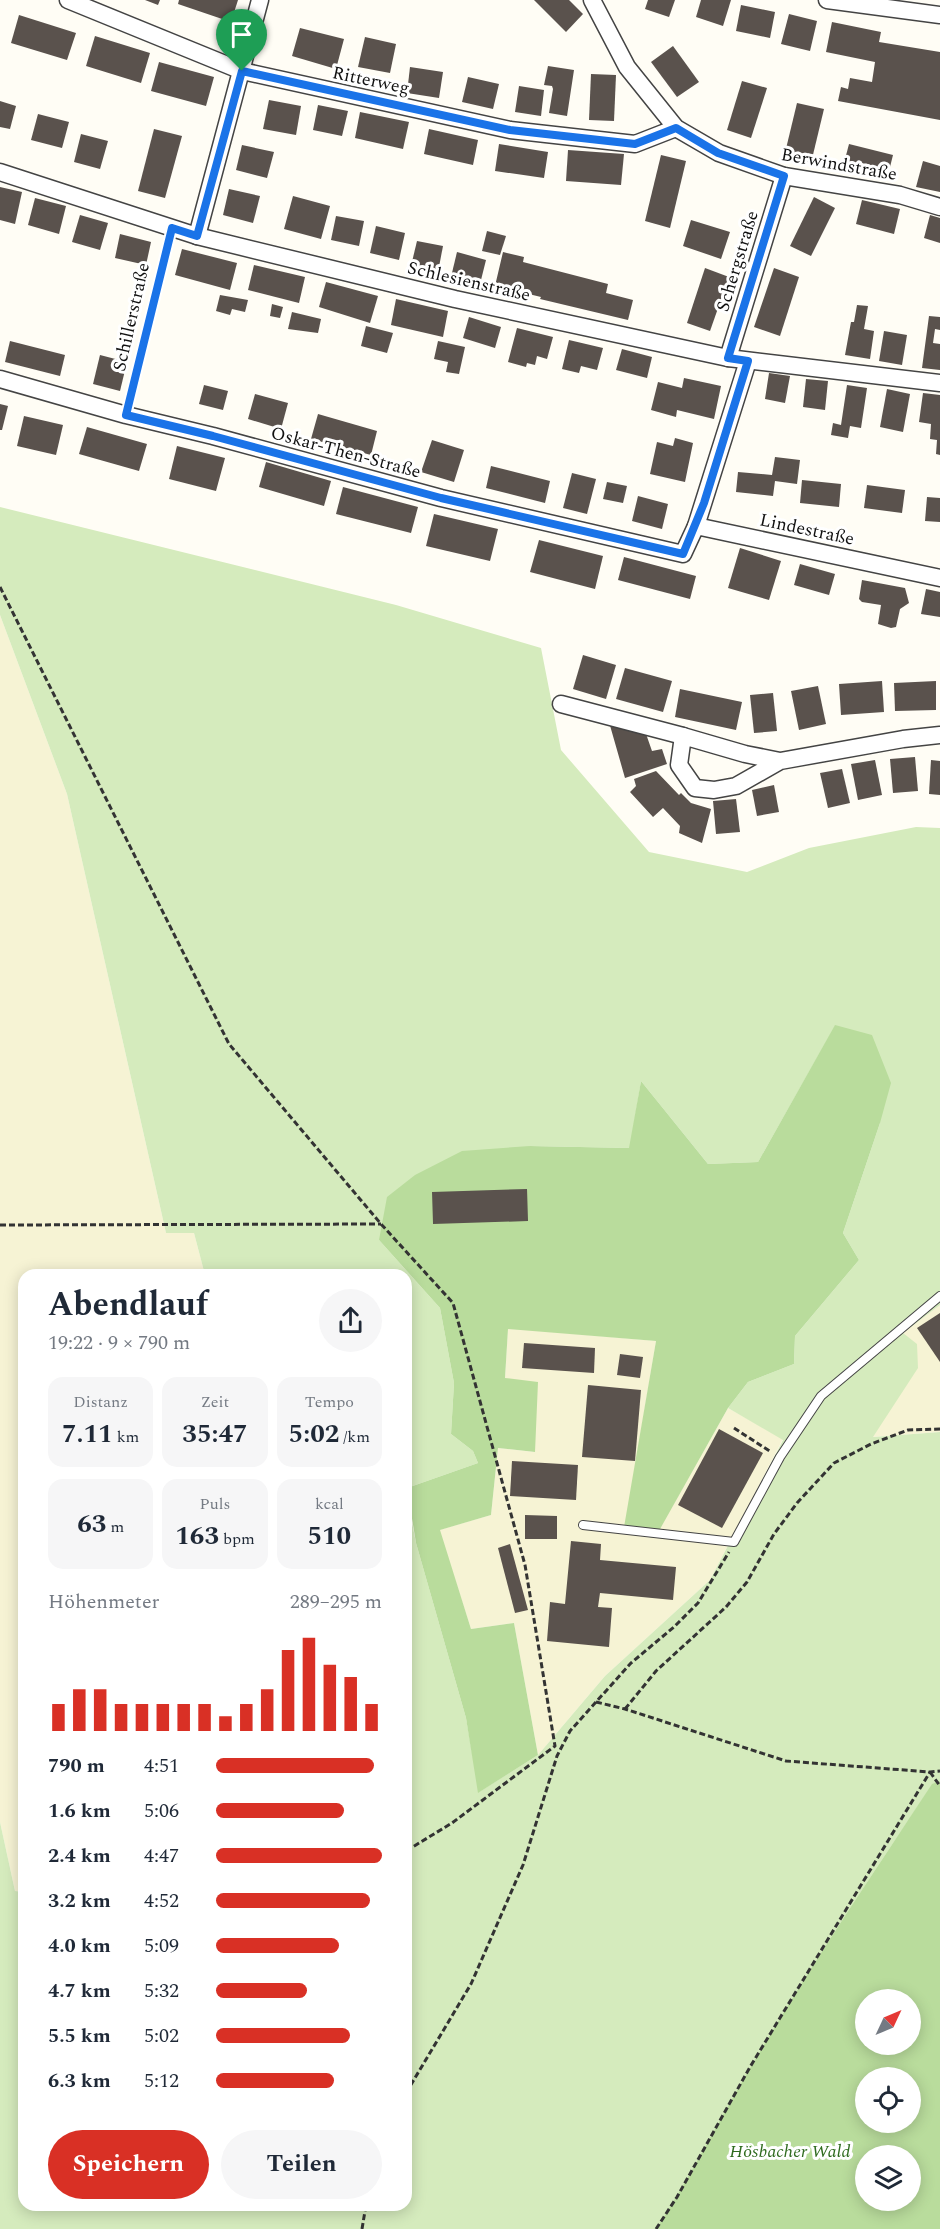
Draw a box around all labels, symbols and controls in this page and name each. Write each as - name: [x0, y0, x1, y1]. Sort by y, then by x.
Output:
- pin: [216, 9, 267, 71]
- icon: arrive: [225, 18, 258, 51]
- street label: Ritterweg: [330, 59, 412, 102]
- street label: Berwindstraße: [779, 141, 899, 188]
- street label: Schergstraße: [709, 207, 766, 315]
- street label: Schlesienstraße: [405, 254, 533, 309]
- street label: Schillerstraße: [106, 260, 157, 374]
- street label: Oskar-Then-Straße: [268, 419, 424, 486]
- street label: Lindestraße: [757, 506, 857, 553]
- text: Abendlauf: [48, 1280, 208, 1330]
- button: share: [319, 1289, 382, 1352]
- text: 19:22 · 9 × 790 m: [48, 1328, 190, 1358]
- text: Distanz: [73, 1390, 128, 1414]
- text: Zeit: [201, 1390, 229, 1414]
- text: Tempo: [305, 1390, 354, 1414]
- text: 7.11: [62, 1414, 113, 1454]
- text: 35:47: [182, 1414, 248, 1454]
- text: 5:02: [289, 1414, 339, 1454]
- text: km: [113, 1425, 139, 1449]
- text: /km: [339, 1425, 370, 1449]
- text: Puls: [200, 1492, 230, 1516]
- text: kcal: [315, 1492, 344, 1516]
- text: 63: [77, 1504, 106, 1544]
- text: m: [106, 1515, 124, 1539]
- text: 163: [175, 1516, 219, 1556]
- text: 510: [307, 1516, 351, 1556]
- text: bpm: [219, 1527, 255, 1551]
- text: Höhenmeter: [48, 1587, 160, 1617]
- text: 289–295 m: [290, 1587, 382, 1617]
- text: 790 m: [48, 1751, 105, 1781]
- text: 4:51: [144, 1751, 179, 1781]
- text: 1.6 km: [48, 1796, 111, 1826]
- text: 5:06: [144, 1796, 179, 1826]
- text: 2.4 km: [48, 1841, 111, 1871]
- text: 4:47: [144, 1841, 179, 1871]
- text: 3.2 km: [48, 1886, 111, 1916]
- text: 4:52: [144, 1886, 179, 1916]
- text: 4.0 km: [48, 1931, 111, 1961]
- text: 5:09: [144, 1931, 179, 1961]
- text: 4.7 km: [48, 1976, 111, 2006]
- text: 5:32: [144, 1976, 179, 2006]
- north arrow: [855, 1989, 921, 2055]
- map controls: [855, 1989, 921, 2211]
- text: 5.5 km: [48, 2021, 111, 2051]
- text: 5:02: [144, 2021, 179, 2051]
- text: 6.3 km: [48, 2066, 111, 2096]
- text: 5:12: [144, 2066, 179, 2096]
- button: locate: [855, 2067, 921, 2133]
- button: Speichern: [48, 2130, 209, 2199]
- button: Teilen: [221, 2130, 382, 2199]
- park label: Hösbacher Wald: [729, 2138, 851, 2165]
- button: layers: [855, 2145, 921, 2211]

